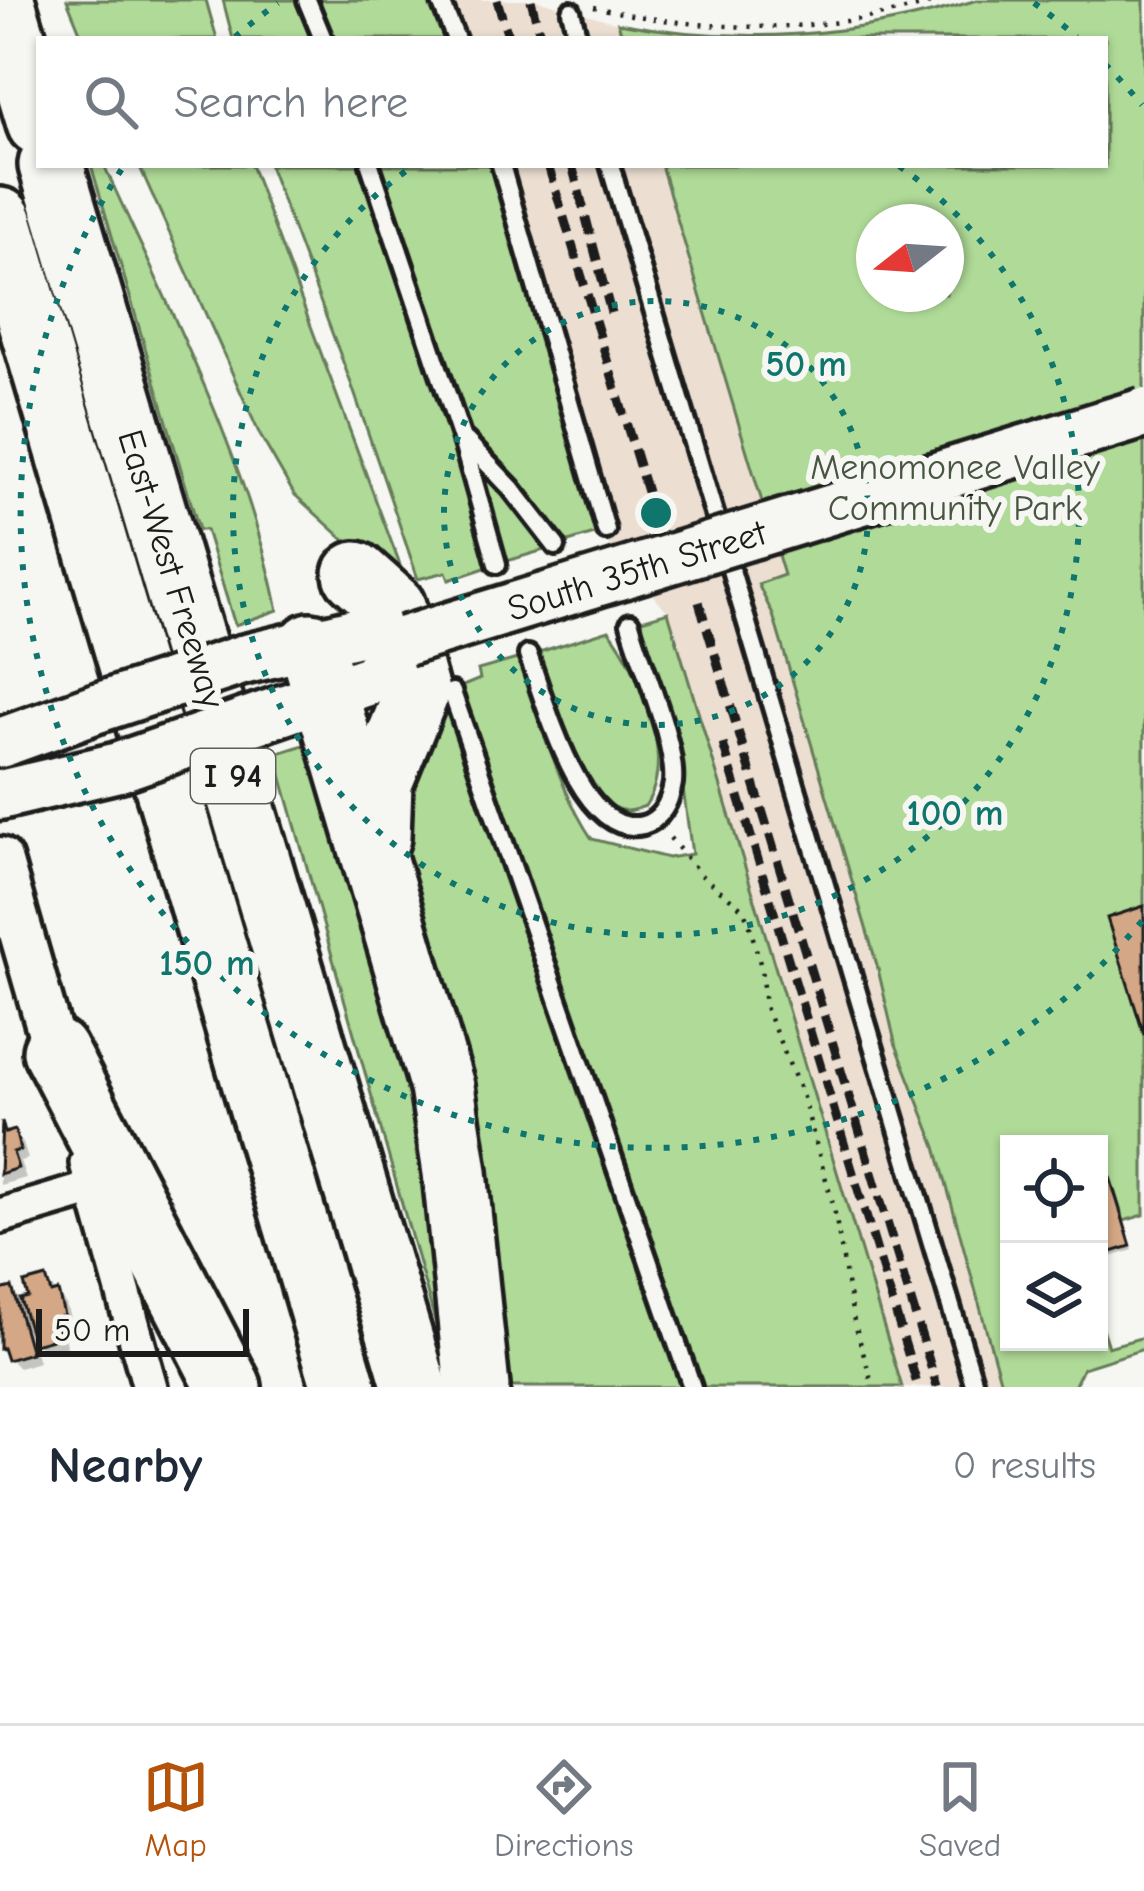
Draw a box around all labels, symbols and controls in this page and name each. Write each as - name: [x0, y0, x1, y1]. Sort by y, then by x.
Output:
- search box: [36, 36, 1108, 168]
- icon: search: [78, 69, 144, 135]
- text: Search here: [174, 76, 408, 128]
- north arrow: [856, 204, 964, 312]
- text: 50 m: [765, 344, 847, 385]
- street label: East-West Freeway: [109, 425, 233, 714]
- park label: Menomonee Valley Community Park: [810, 447, 1101, 529]
- centre of rings: [635, 492, 677, 534]
- street label: South 35th Street: [503, 512, 773, 630]
- road number: I 94: [191, 749, 275, 803]
- text: 100 m: [907, 793, 1003, 834]
- text: 150 m: [159, 943, 255, 984]
- map controls: [1000, 1135, 1108, 1351]
- button: locate: [1000, 1135, 1108, 1243]
- button: layers: [1000, 1243, 1108, 1351]
- scale bar: [36, 1303, 249, 1356]
- text: 50 m: [54, 1311, 130, 1349]
- text: Nearby: [48, 1436, 202, 1495]
- text: 0 results: [953, 1443, 1096, 1488]
- tab: Map: [143, 1754, 209, 1864]
- tab: Directions: [494, 1754, 634, 1864]
- tab: Saved: [919, 1754, 1001, 1864]

